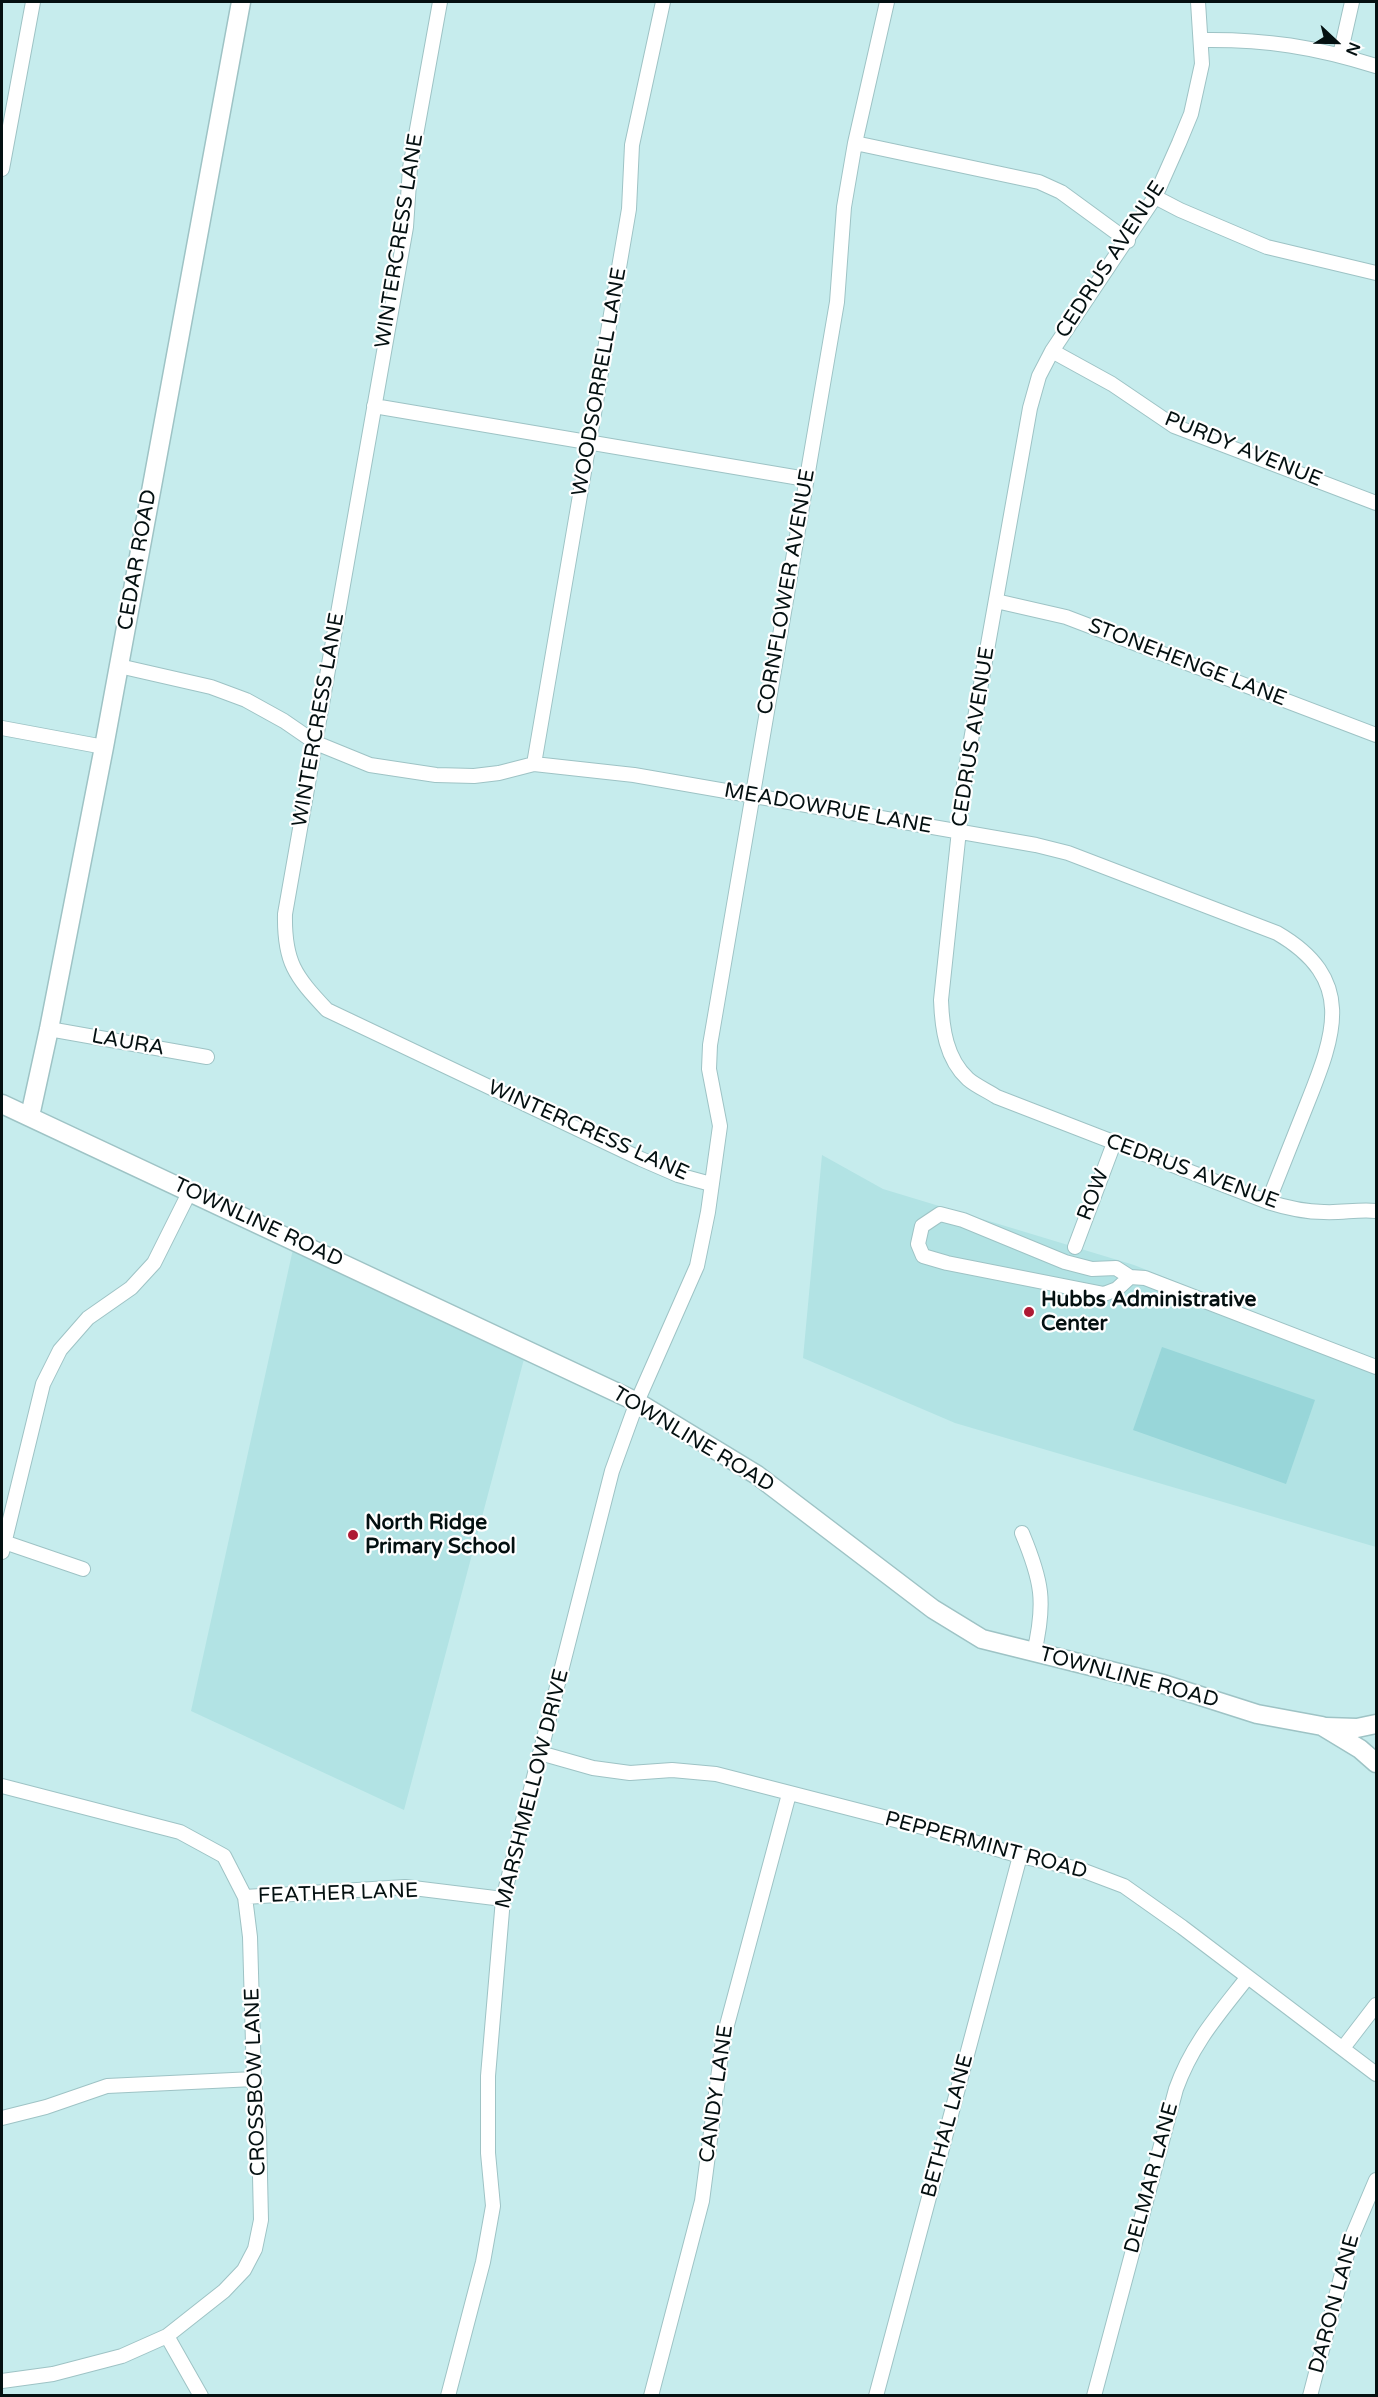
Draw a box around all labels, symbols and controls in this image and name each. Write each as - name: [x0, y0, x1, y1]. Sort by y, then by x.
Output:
- north arrow: [1306, 12, 1366, 72]
- text: N: [1341, 39, 1364, 58]
- street label: WINTERCRESS LANE: [371, 132, 429, 350]
- street label: CEDRUS AVENUE: [1051, 177, 1171, 343]
- street label: WOODSORRELL LANE: [567, 266, 633, 498]
- street label: PURDY AVENUE: [1160, 407, 1326, 493]
- street label: CORNFLOWER AVENUE: [753, 467, 821, 717]
- street label: CEDAR ROAD: [113, 488, 163, 632]
- street label: WINTERCRESS LANE: [288, 611, 350, 829]
- street label: STONEHENGE LANE: [1084, 614, 1290, 712]
- street label: CEDRUS AVENUE: [947, 645, 1001, 829]
- street label: MEADOWRUE LANE: [722, 778, 934, 840]
- street label: LAURA: [90, 1024, 166, 1062]
- street label: WINTERCRESS LANE: [484, 1075, 692, 1187]
- street label: CEDRUS AVENUE: [1102, 1129, 1282, 1215]
- street label: ROW: [1073, 1166, 1115, 1224]
- street label: TOWNLINE ROAD: [169, 1173, 347, 1273]
- place label: Hubbs Administrative Center: [1041, 1287, 1256, 1337]
- marker: Hubbs Administrative Center: [1022, 1305, 1036, 1319]
- street label: TOWNLINE ROAD: [607, 1382, 779, 1498]
- place label: North Ridge Primary School: [365, 1510, 516, 1560]
- marker: North Ridge Primary School: [346, 1528, 360, 1542]
- street label: TOWNLINE ROAD: [1037, 1642, 1221, 1714]
- street label: MARSHMELLOW DRIVE: [491, 1667, 575, 1911]
- street label: PEPPERMINT ROAD: [882, 1807, 1090, 1885]
- street label: FEATHER LANE: [257, 1879, 419, 1909]
- street label: CROSSBOW LANE: [240, 1987, 272, 2177]
- street label: CANDY LANE: [695, 2024, 739, 2164]
- street label: BETHAL LANE: [917, 2052, 979, 2200]
- street label: DELMAR LANE: [1120, 2100, 1184, 2256]
- street label: DARON LANE: [1304, 2232, 1366, 2376]

